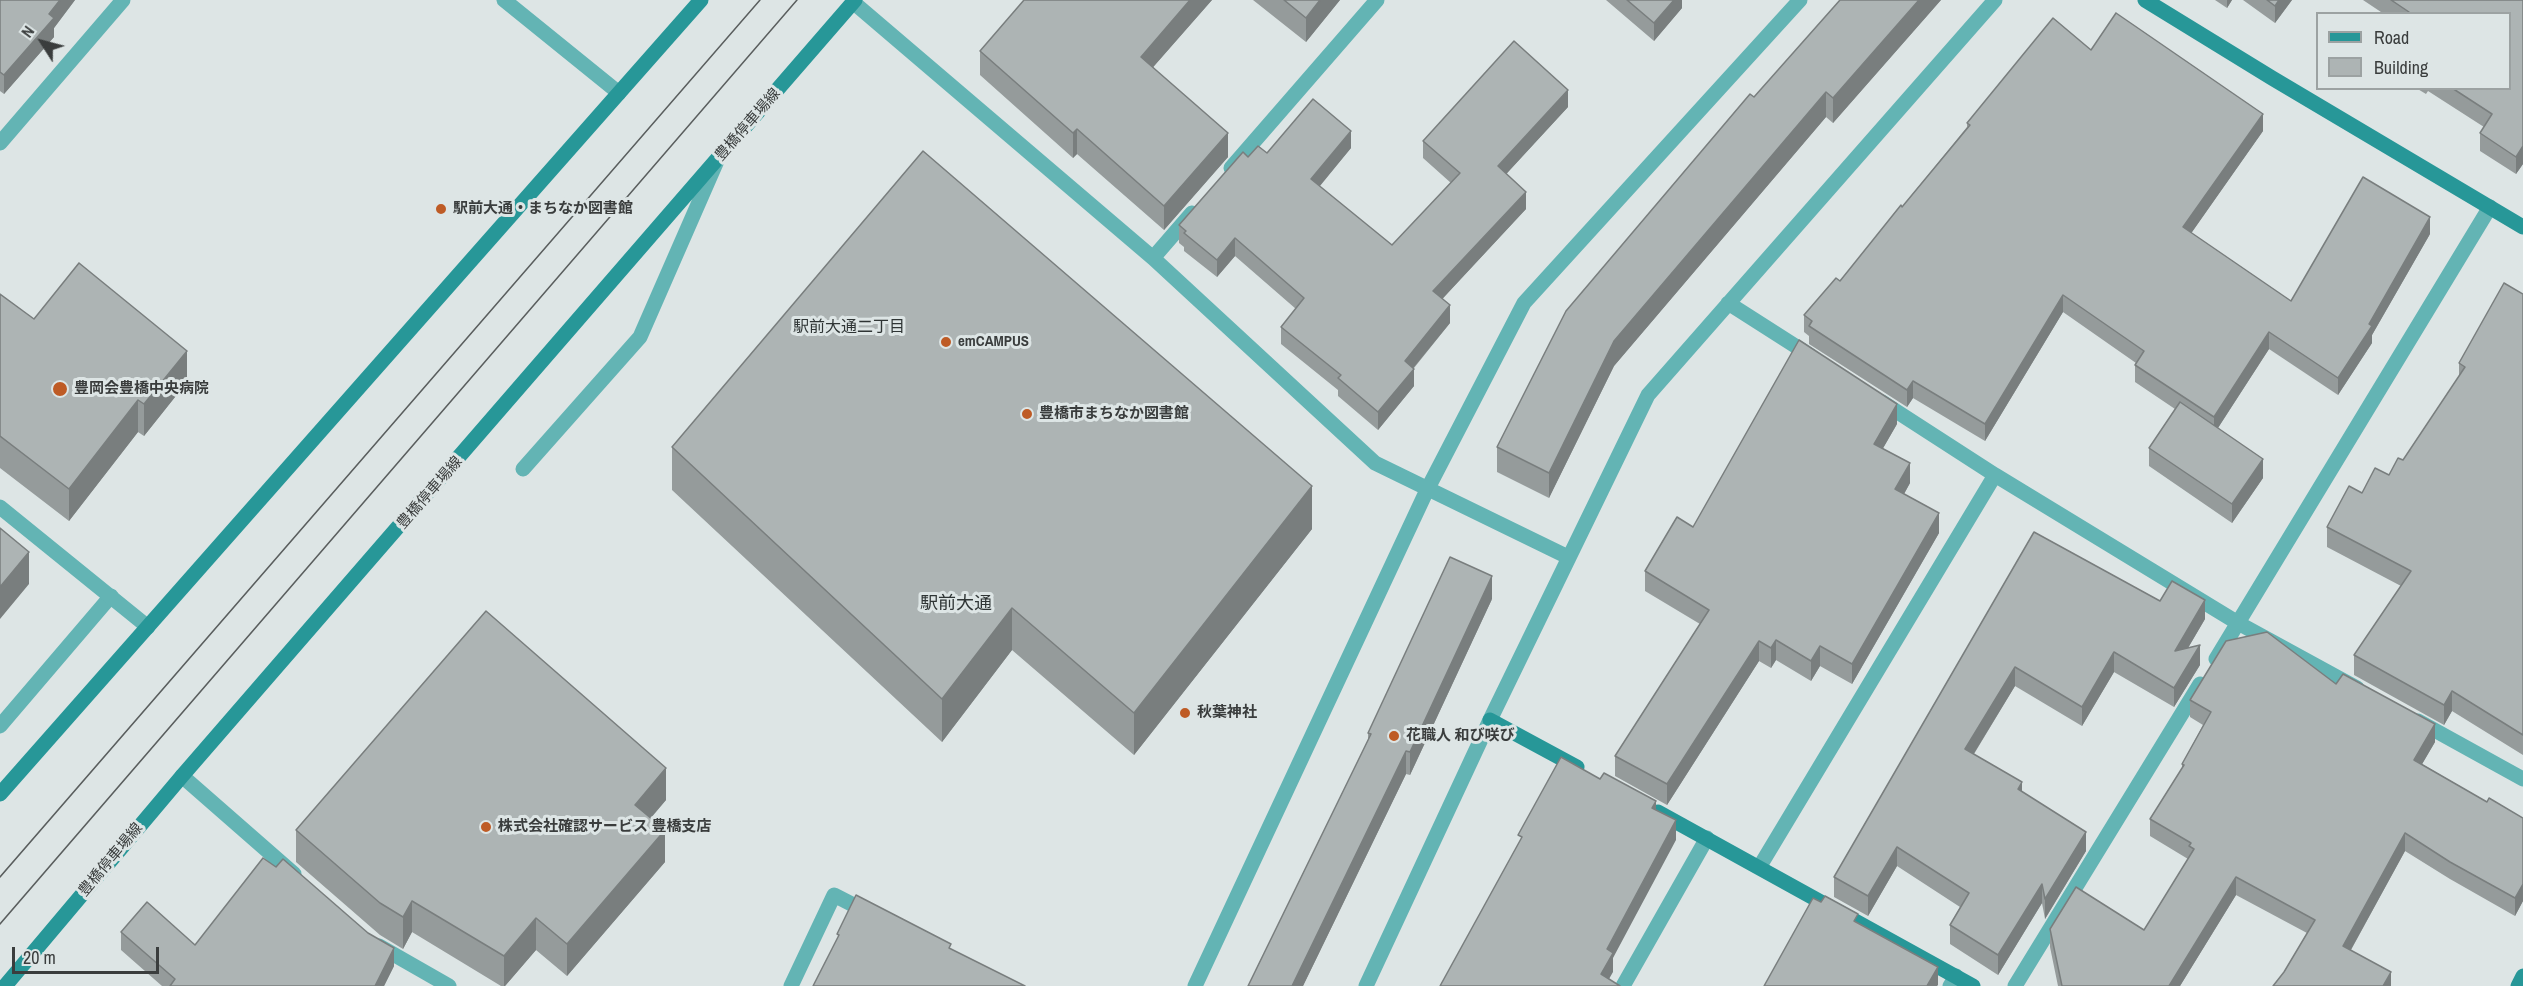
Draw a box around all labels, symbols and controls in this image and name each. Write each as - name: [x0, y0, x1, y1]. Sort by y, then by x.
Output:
- north arrow: [12, 12, 72, 72]
- legend: [2316, 12, 2511, 90]
- text: N: [16, 21, 39, 42]
- text: Road: [2374, 25, 2409, 50]
- text: Building: [2374, 55, 2428, 80]
- street label: 豊橋停車場線: [712, 85, 784, 165]
- place label: 駅前大通・まちなか図書館: [453, 200, 633, 218]
- marker: 駅前大通・まちなか図書館: [434, 202, 448, 216]
- district label: 駅前大通二丁目: [793, 318, 905, 338]
- place label: emCAMPUS: [958, 333, 1029, 351]
- marker: emCAMPUS: [939, 335, 953, 349]
- marker: 豊岡会豊橋中央病院: [51, 380, 69, 398]
- place label: 豊岡会豊橋中央病院: [74, 380, 209, 398]
- place label: 豊橋市まちなか図書館: [1039, 405, 1189, 423]
- marker: 豊橋市まちなか図書館: [1020, 407, 1034, 421]
- street label: 豊橋停車場線: [394, 453, 466, 533]
- district label: 駅前大通: [920, 593, 992, 615]
- place label: 秋葉神社: [1197, 704, 1257, 722]
- marker: 秋葉神社: [1178, 706, 1192, 720]
- place label: 花職人 和び咲び: [1406, 727, 1514, 745]
- marker: 花職人 和び咲び: [1387, 729, 1401, 743]
- place label: 株式会社確認サービス 豊橋支店: [498, 818, 711, 836]
- street label: 豊橋停車場線: [75, 820, 147, 900]
- marker: 株式会社確認サービス 豊橋支店: [479, 820, 493, 834]
- scale bar: [15, 935, 162, 973]
- text: 20 m: [23, 945, 56, 970]

